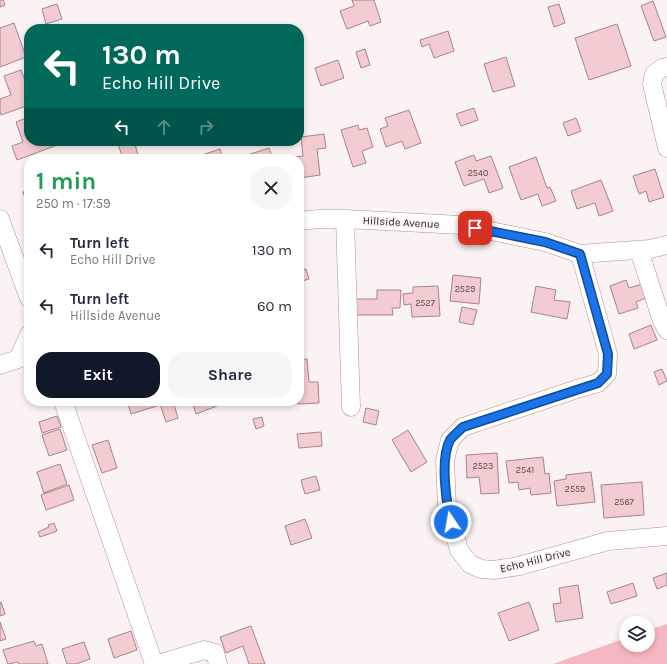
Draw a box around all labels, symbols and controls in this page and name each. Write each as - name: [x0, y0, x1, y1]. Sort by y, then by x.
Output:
- text: 130 m: [102, 38, 181, 71]
- icon: left: [36, 40, 88, 92]
- text: Echo Hill Drive: [102, 72, 220, 94]
- icon: left: [111, 116, 133, 138]
- icon: ahead: [153, 116, 175, 138]
- icon: right: [195, 116, 217, 138]
- text: 1 min: [36, 167, 96, 195]
- button: close: [250, 167, 292, 209]
- house number: 2540: [468, 168, 488, 178]
- text: 250 m · 17:59: [36, 196, 111, 211]
- pin: [458, 211, 492, 245]
- street label: Hillside Avenue: [362, 214, 440, 231]
- icon: arrive: [464, 217, 486, 239]
- text: Turn left: [70, 234, 129, 252]
- icon: left: [36, 239, 58, 261]
- text: 130 m: [252, 241, 292, 259]
- text: Echo Hill Drive: [70, 252, 155, 267]
- house number: 2529: [455, 284, 475, 294]
- text: Turn left: [70, 290, 129, 308]
- icon: left: [36, 295, 58, 317]
- text: 60 m: [257, 297, 292, 315]
- house number: 2527: [415, 298, 436, 308]
- text: Hillside Avenue: [70, 308, 161, 323]
- button: Exit: [36, 352, 160, 398]
- button: Share: [168, 352, 292, 398]
- house number: 2523: [473, 461, 493, 471]
- house number: 2541: [516, 465, 534, 475]
- house number: 2559: [565, 484, 585, 494]
- house number: 2567: [614, 497, 635, 507]
- position arrow: [430, 501, 472, 543]
- street label: Echo Hill Drive: [499, 545, 572, 576]
- map controls: [619, 616, 655, 652]
- button: layers: [619, 616, 655, 652]

